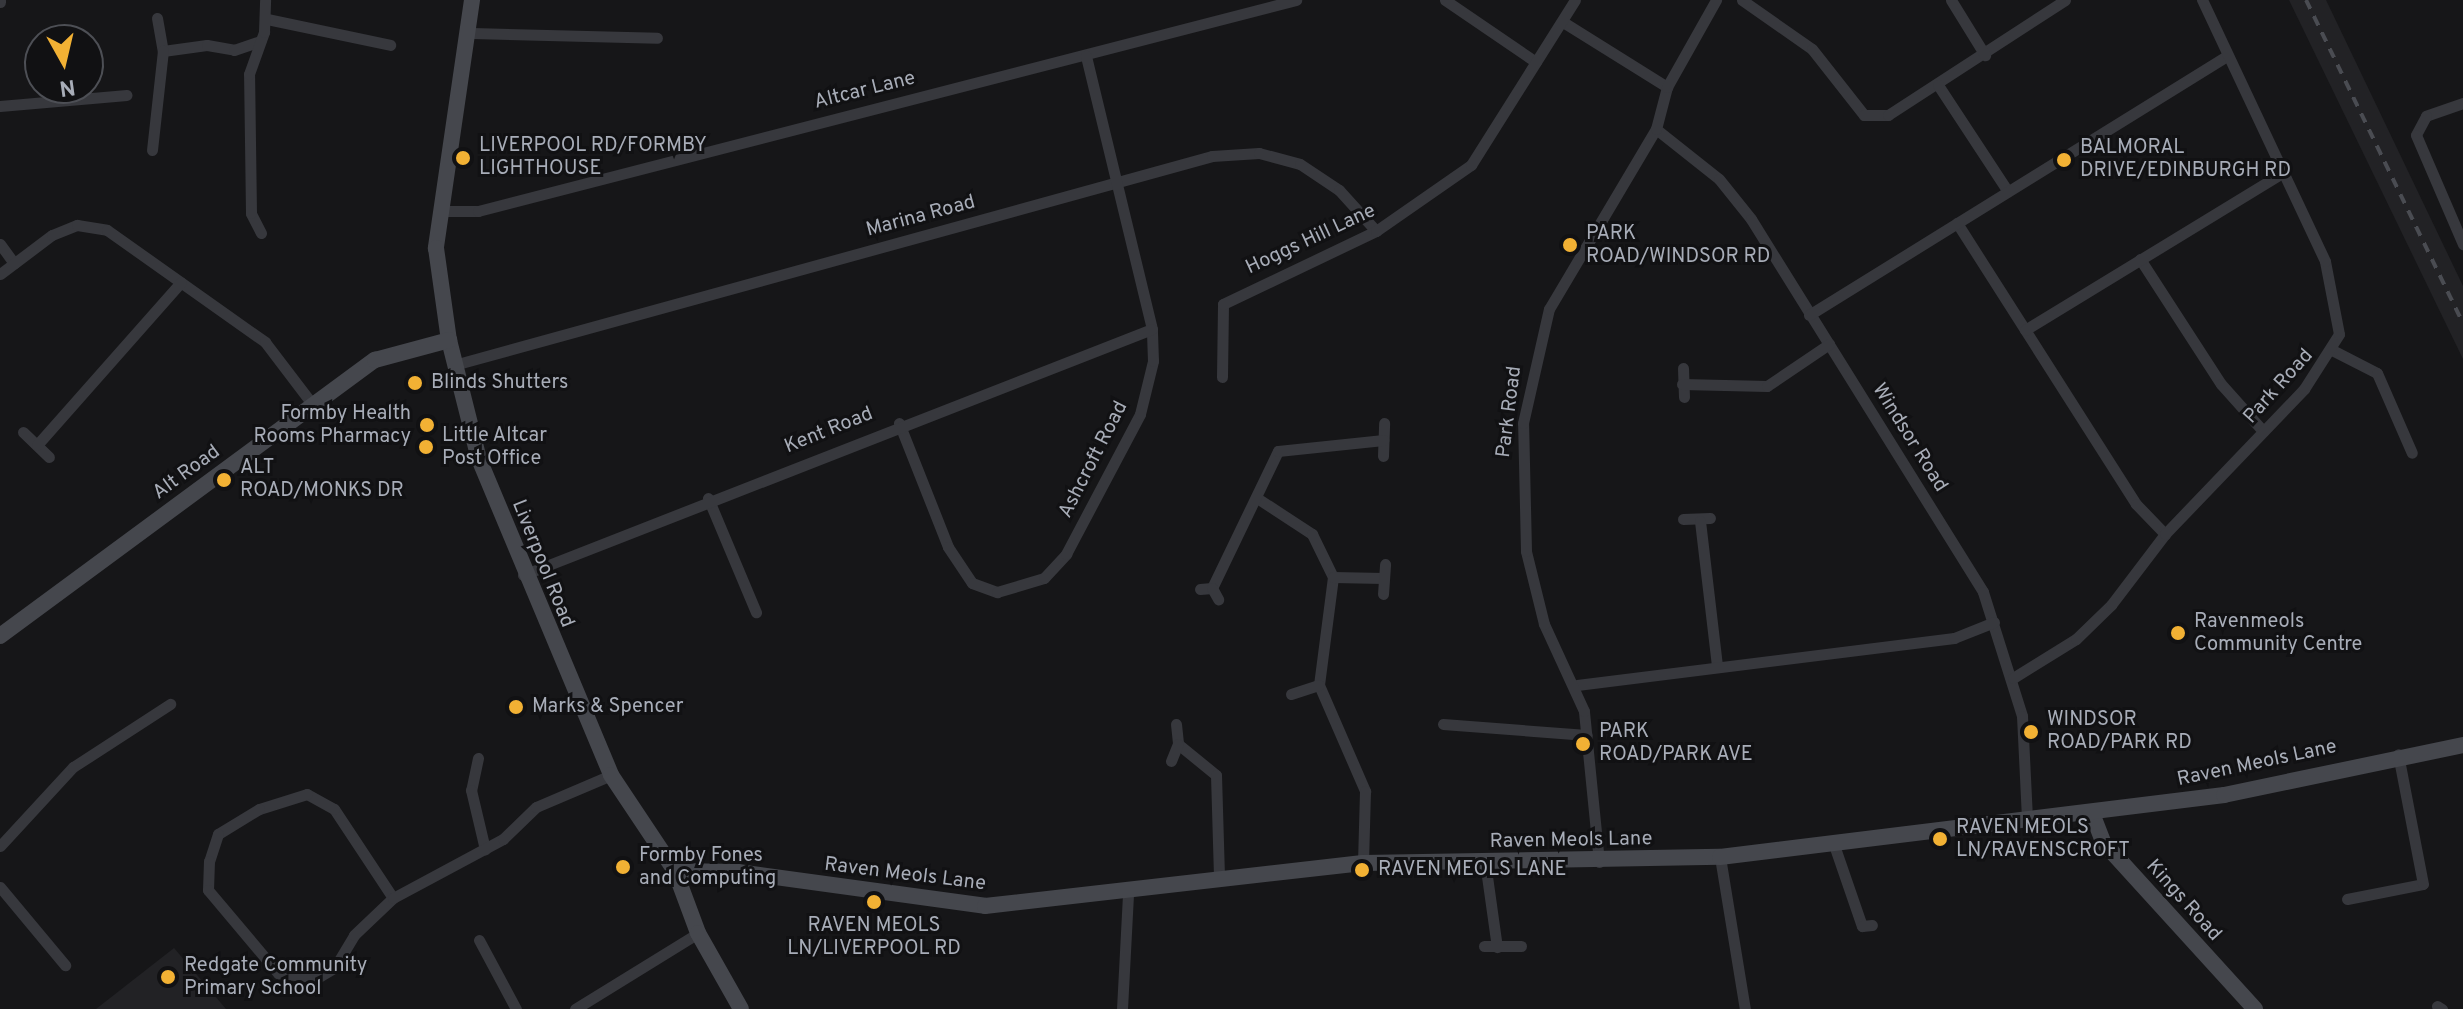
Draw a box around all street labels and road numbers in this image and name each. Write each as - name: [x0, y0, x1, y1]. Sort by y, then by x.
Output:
- street label: Altcar Lane: [812, 67, 918, 115]
- street label: Marina Road: [864, 191, 978, 243]
- street label: Hoggs Hill Lane: [1242, 199, 1380, 281]
- street label: Park Road: [2239, 345, 2319, 429]
- street label: Park Road: [1492, 365, 1528, 459]
- street label: Windsor Road: [1866, 379, 1952, 497]
- street label: Ashcroft Road: [1054, 397, 1134, 523]
- street label: Kent Road: [781, 402, 877, 460]
- street label: Alt Road: [149, 441, 225, 505]
- street label: Liverpool Road: [505, 497, 579, 631]
- street label: Raven Meols Lane: [2175, 735, 2339, 793]
- street label: Raven Meols Lane: [1489, 828, 1653, 854]
- street label: Raven Meols Lane: [823, 853, 987, 897]
- street label: Kings Road: [2140, 855, 2226, 947]

